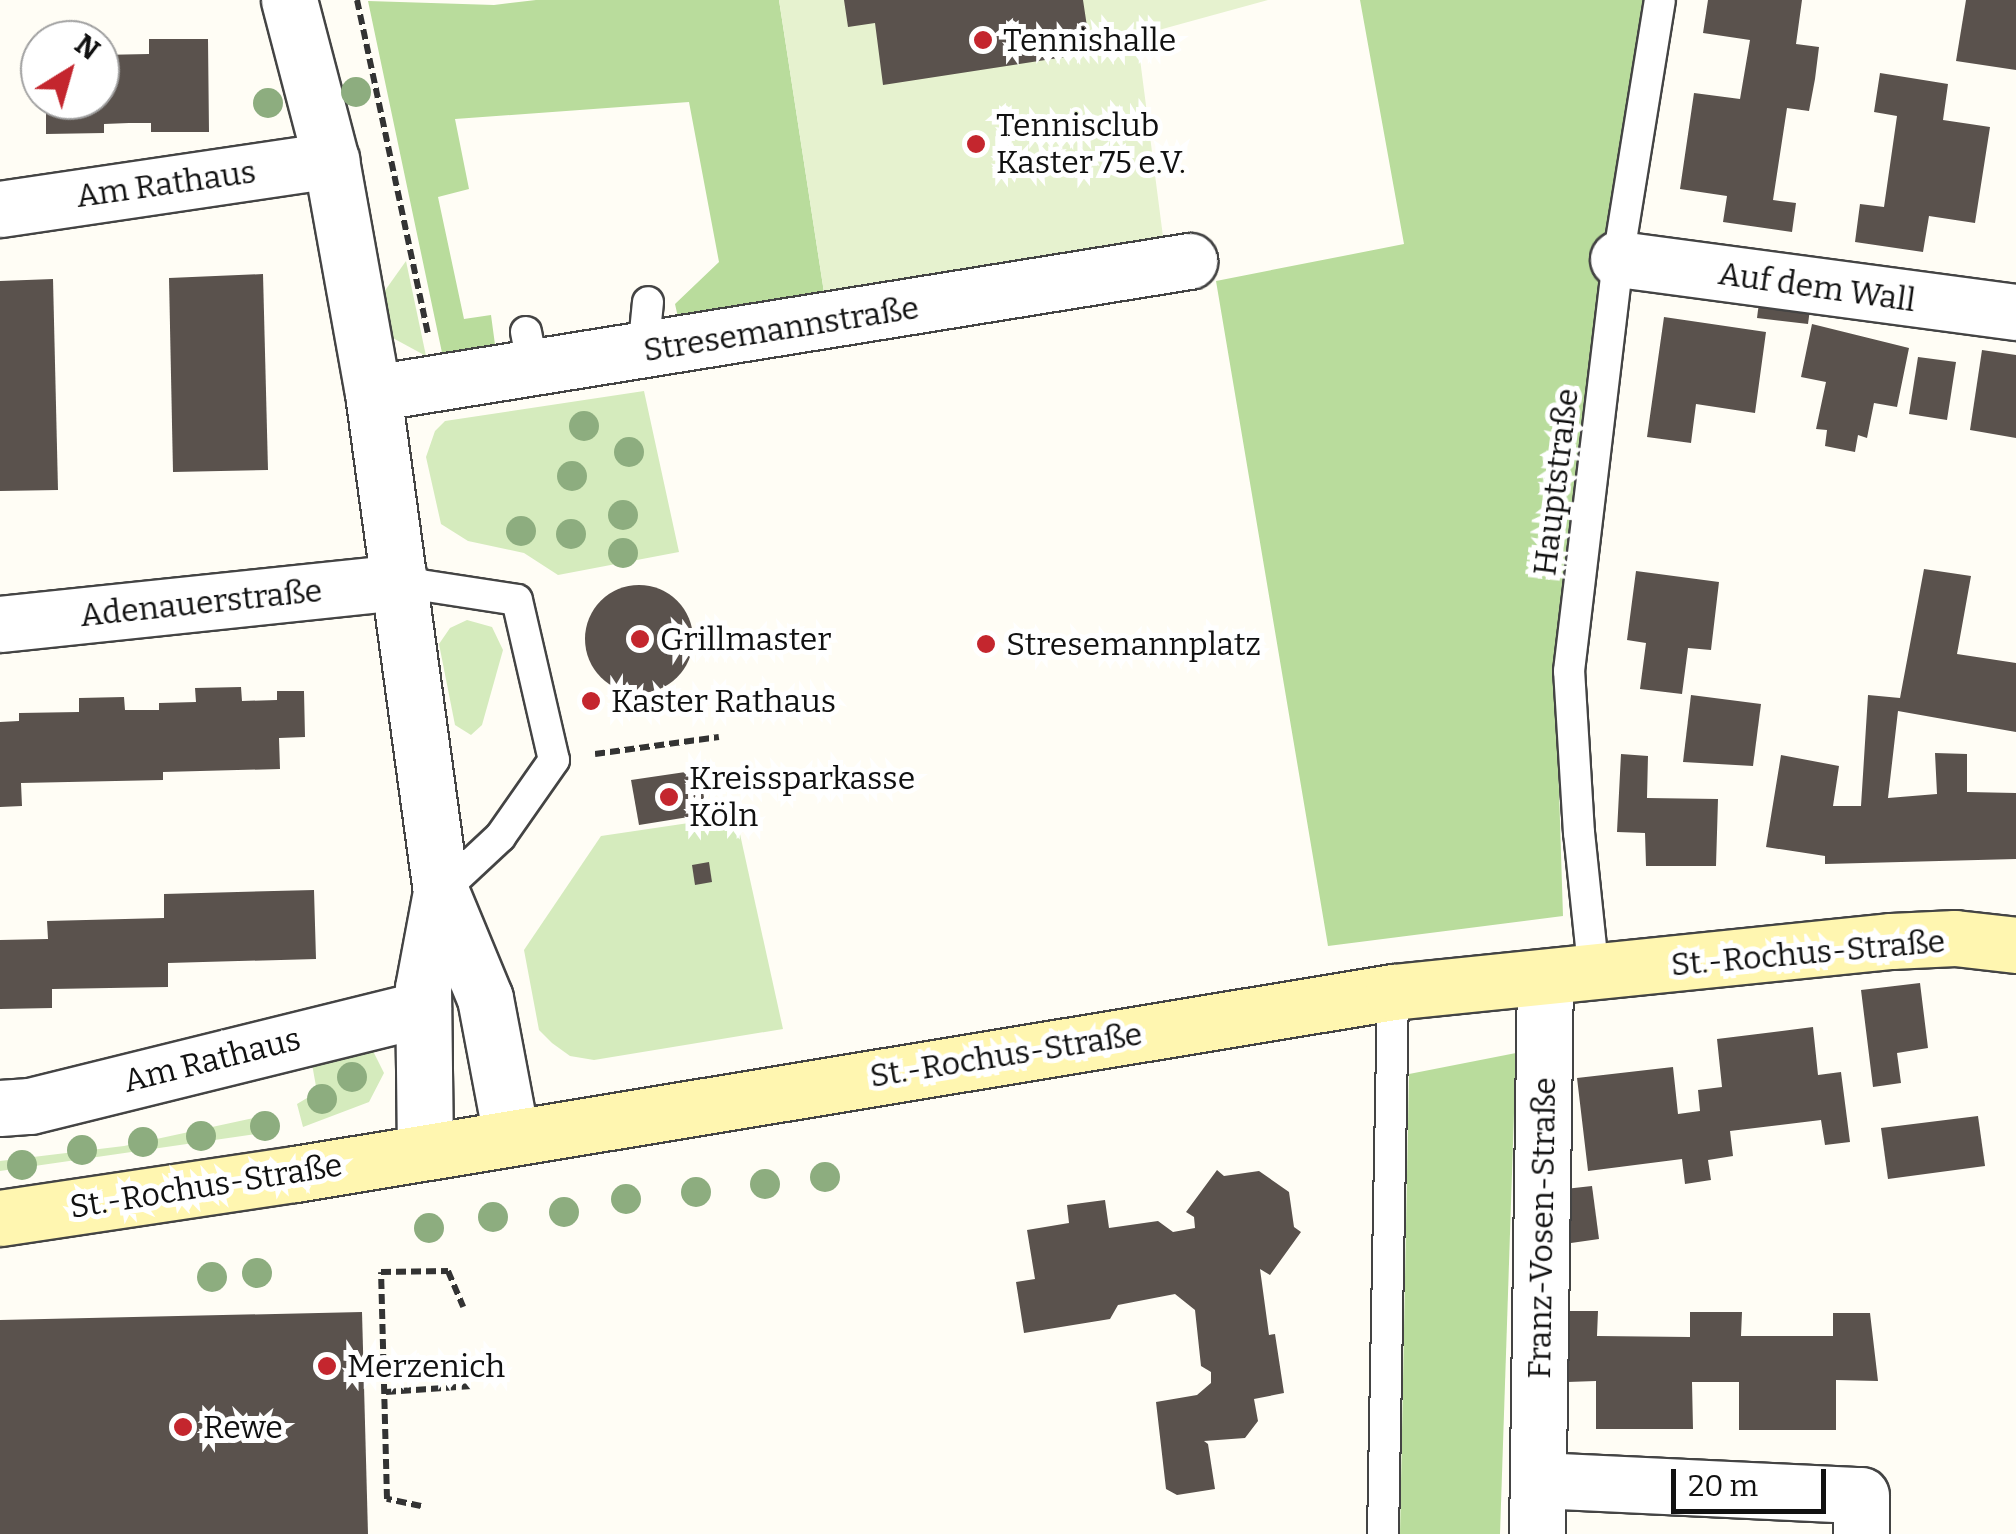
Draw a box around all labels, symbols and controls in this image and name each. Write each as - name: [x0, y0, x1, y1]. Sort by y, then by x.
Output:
- north arrow: [20, 20, 120, 120]
- place label: Tennishalle: [1003, 21, 1176, 59]
- text: N: [69, 28, 106, 67]
- marker: Tennishalle: [972, 29, 994, 51]
- place label: Tennisclub Kaster 75 e.V.: [996, 107, 1186, 182]
- marker: Tennisclub Kaster 75 e.V.: [965, 133, 987, 155]
- street label: Am Rathaus: [74, 152, 258, 216]
- street label: Auf dem Wall: [1716, 254, 1918, 320]
- street label: Stresemannstraße: [641, 288, 921, 370]
- street label: Hauptstraße: [1525, 386, 1587, 578]
- street label: Adenauerstraße: [78, 571, 324, 635]
- place label: Grillmaster: [660, 620, 831, 658]
- place label: Stresemannplatz: [1006, 625, 1261, 663]
- marker: Grillmaster: [629, 628, 651, 650]
- marker: Stresemannplatz: [975, 633, 997, 655]
- place label: Kaster Rathaus: [611, 682, 836, 720]
- marker: Kaster Rathaus: [580, 690, 602, 712]
- place label: Kreissparkasse Köln: [689, 760, 915, 835]
- marker: Kreissparkasse Köln: [658, 786, 680, 808]
- street label: St.-Rochus-Straße: [1669, 922, 1947, 984]
- street label: St.-Rochus-Straße: [867, 1015, 1145, 1095]
- street label: Am Rathaus: [120, 1019, 304, 1101]
- street label: Franz-Vosen-Straße: [1520, 1077, 1564, 1379]
- street label: St.-Rochus-Straße: [67, 1146, 345, 1226]
- place label: Merzenich: [347, 1347, 505, 1385]
- marker: Merzenich: [316, 1355, 338, 1377]
- place label: Rewe: [203, 1408, 283, 1446]
- marker: Rewe: [172, 1416, 194, 1438]
- scale bar: [1676, 1449, 1831, 1511]
- text: 20 m: [1688, 1468, 1758, 1504]

